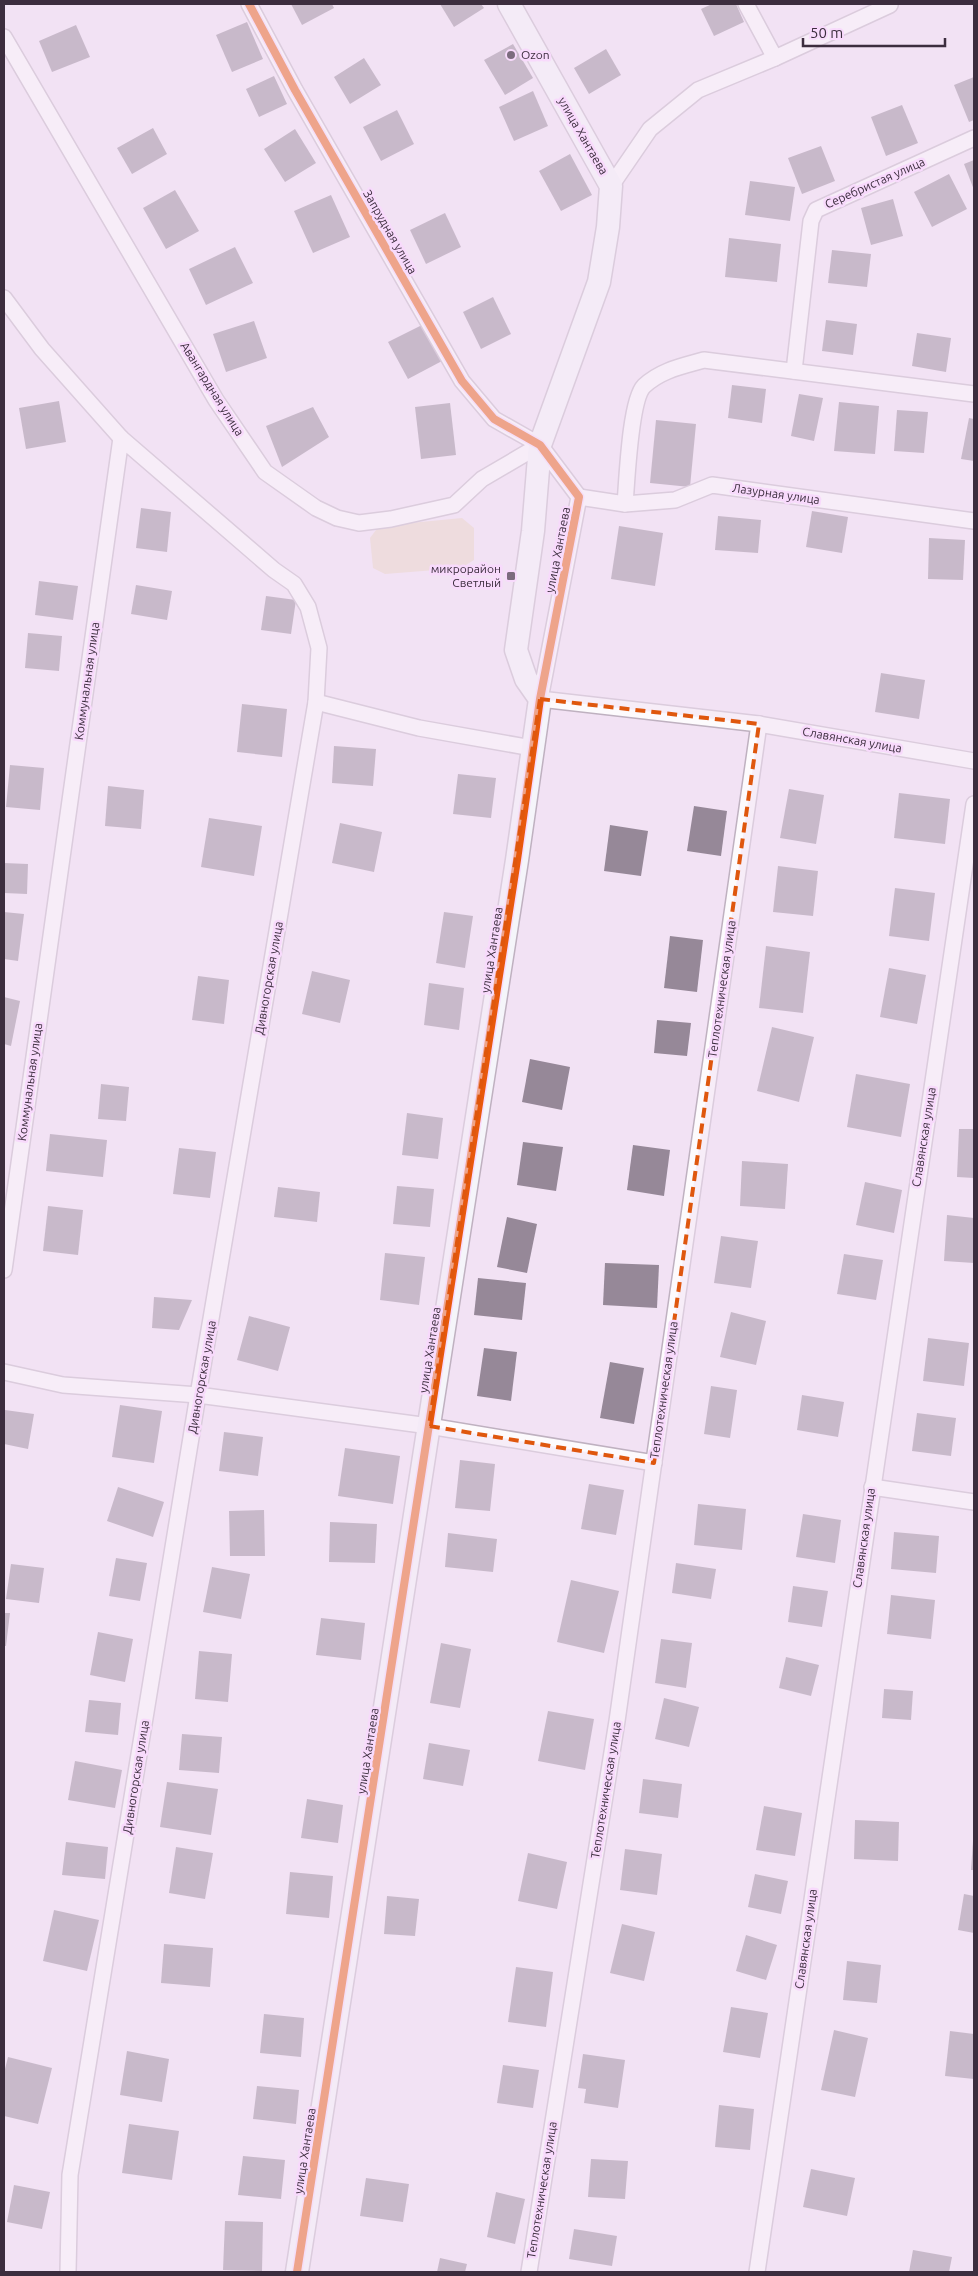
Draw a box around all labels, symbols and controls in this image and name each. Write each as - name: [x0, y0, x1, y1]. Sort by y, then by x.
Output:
- scale bar: [803, 15, 946, 47]
- text: 50 m: [810, 24, 843, 41]
- place label: Ozon: [521, 48, 550, 61]
- marker: Ozon: [505, 49, 517, 61]
- street label: улица Хантаева: [556, 95, 611, 177]
- street label: Серебристая улица: [823, 155, 927, 210]
- street label: Запрудная улица: [361, 188, 420, 276]
- street label: Авангардная улица: [178, 340, 247, 438]
- street label: Лазурная улица: [731, 481, 821, 506]
- street label: улица Хантаева: [543, 506, 572, 594]
- place label: микрорайон Светлый: [431, 562, 501, 589]
- marker: микрорайон Светлый: [505, 570, 517, 582]
- street label: Коммунальная улица: [72, 621, 101, 741]
- street label: Славянская улица: [801, 724, 903, 755]
- street label: улица Хантаева: [478, 906, 505, 994]
- street label: Теплотехническая улица: [705, 919, 738, 1059]
- street label: Дивногорская улица: [252, 920, 285, 1036]
- street label: Коммунальная улица: [15, 1022, 44, 1142]
- street label: Славянская улица: [909, 1086, 938, 1188]
- street label: улица Хантаева: [416, 1306, 443, 1394]
- street label: Дивногорская улица: [185, 1319, 218, 1435]
- street label: Теплотехническая улица: [647, 1320, 680, 1460]
- street label: Славянская улица: [850, 1487, 877, 1589]
- street label: улица Хантаева: [354, 1707, 381, 1795]
- street label: Дивногорская улица: [120, 1719, 151, 1835]
- street label: Теплотехническая улица: [588, 1720, 623, 1859]
- street label: Славянская улица: [792, 1888, 819, 1990]
- street label: улица Хантаева: [291, 2107, 318, 2195]
- street label: Теплотехническая улица: [524, 2120, 559, 2259]

